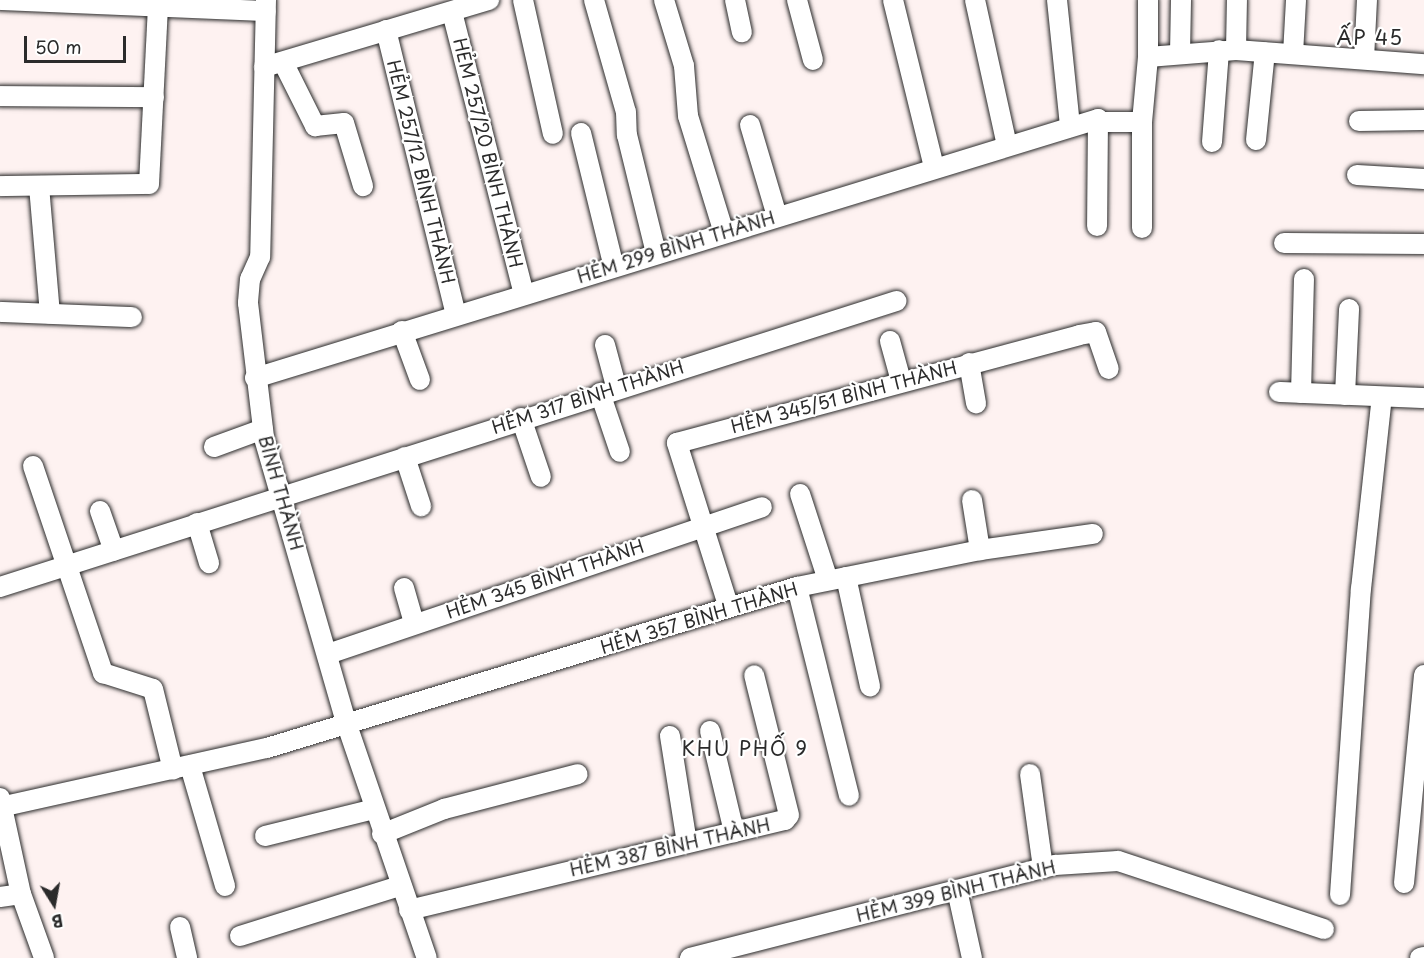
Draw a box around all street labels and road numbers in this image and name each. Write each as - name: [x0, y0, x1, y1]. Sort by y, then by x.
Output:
- street label: HẺM 257/20 BÌNH THÀNH: [449, 35, 527, 271]
- street label: HẺM 257/12 BÌNH THÀNH: [382, 56, 460, 288]
- street label: HẺM 299 BÌNH THÀNH: [574, 206, 778, 288]
- street label: HẺM 317 BÌNH THÀNH: [489, 356, 687, 438]
- street label: HẺM 345/51 BÌNH THÀNH: [728, 356, 960, 438]
- street label: BÌNH THÀNH: [254, 433, 308, 553]
- street label: HẺM 345 BÌNH THÀNH: [443, 535, 647, 623]
- street label: HẺM 357 BÌNH THÀNH: [597, 578, 801, 658]
- street label: HẺM 387 BÌNH THÀNH: [567, 813, 773, 881]
- street label: HẺM 399 BÌNH THÀNH: [853, 856, 1059, 926]

